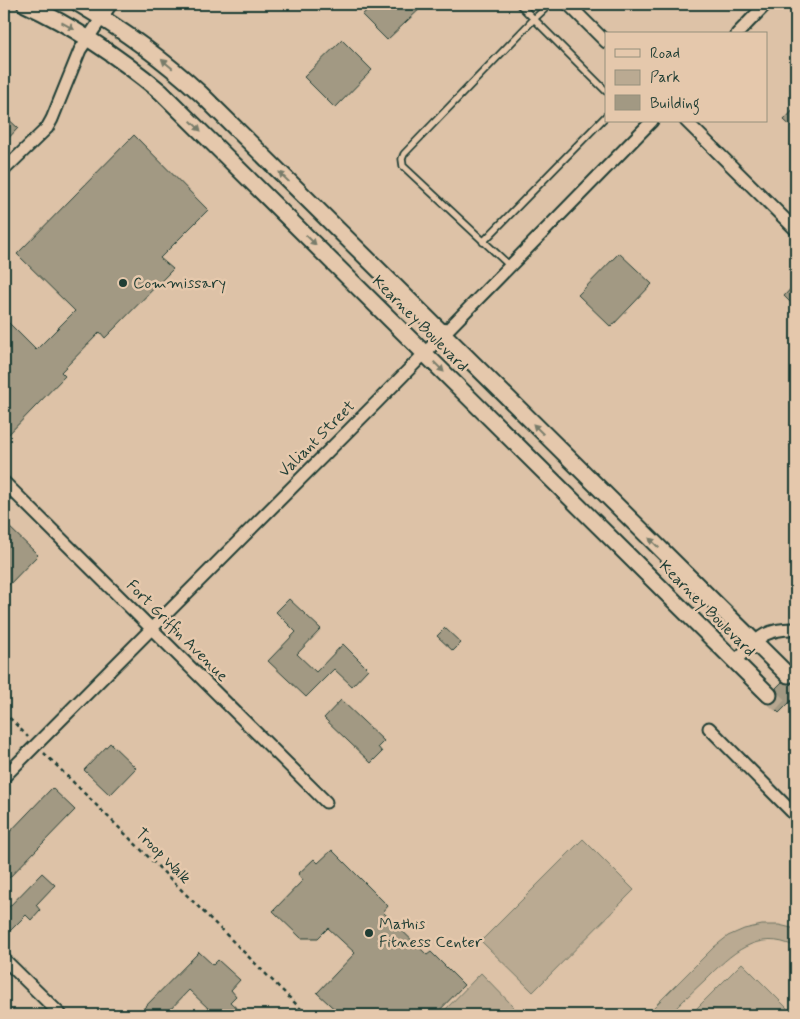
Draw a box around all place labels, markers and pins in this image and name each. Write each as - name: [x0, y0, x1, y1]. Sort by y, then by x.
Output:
- place label: Commissary: [133, 273, 226, 294]
- marker: Commissary: [117, 277, 129, 289]
- place label: Mathis Fitness Center: [379, 914, 483, 953]
- marker: Mathis Fitness Center: [363, 927, 375, 939]

